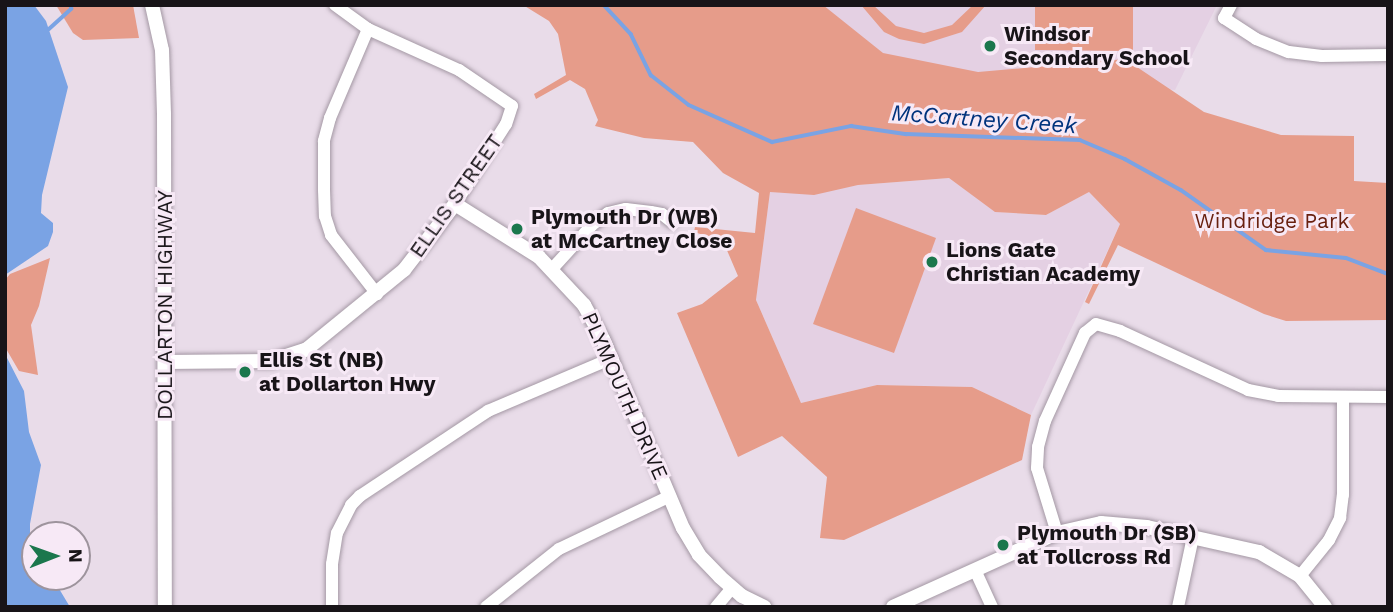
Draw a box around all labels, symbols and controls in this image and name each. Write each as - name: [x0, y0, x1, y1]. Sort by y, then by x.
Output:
- place label: Windsor Secondary School: [1004, 21, 1190, 71]
- marker: Windsor Secondary School: [982, 38, 998, 54]
- water label: McCartney Creek: [890, 100, 1078, 140]
- street label: ELLIS STREET: [404, 130, 508, 262]
- street label: DOLLARTON HIGHWAY: [152, 190, 178, 420]
- place label: Plymouth Dr (WB) at McCartney Close: [531, 204, 733, 254]
- park label: Windridge Park: [1195, 208, 1349, 234]
- marker: Plymouth Dr (WB) at McCartney Close: [509, 221, 525, 237]
- place label: Lions Gate Christian Academy: [946, 237, 1140, 287]
- marker: Lions Gate Christian Academy: [924, 254, 940, 270]
- street label: PLYMOUTH DRIVE: [577, 308, 673, 484]
- place label: Ellis St (NB) at Dollarton Hwy: [259, 347, 436, 397]
- marker: Ellis St (NB) at Dollarton Hwy: [237, 364, 253, 380]
- place label: Plymouth Dr (SB) at Tollcross Rd: [1017, 520, 1197, 570]
- north arrow: [21, 521, 91, 591]
- marker: Plymouth Dr (SB) at Tollcross Rd: [995, 537, 1011, 553]
- text: N: [64, 548, 87, 563]

